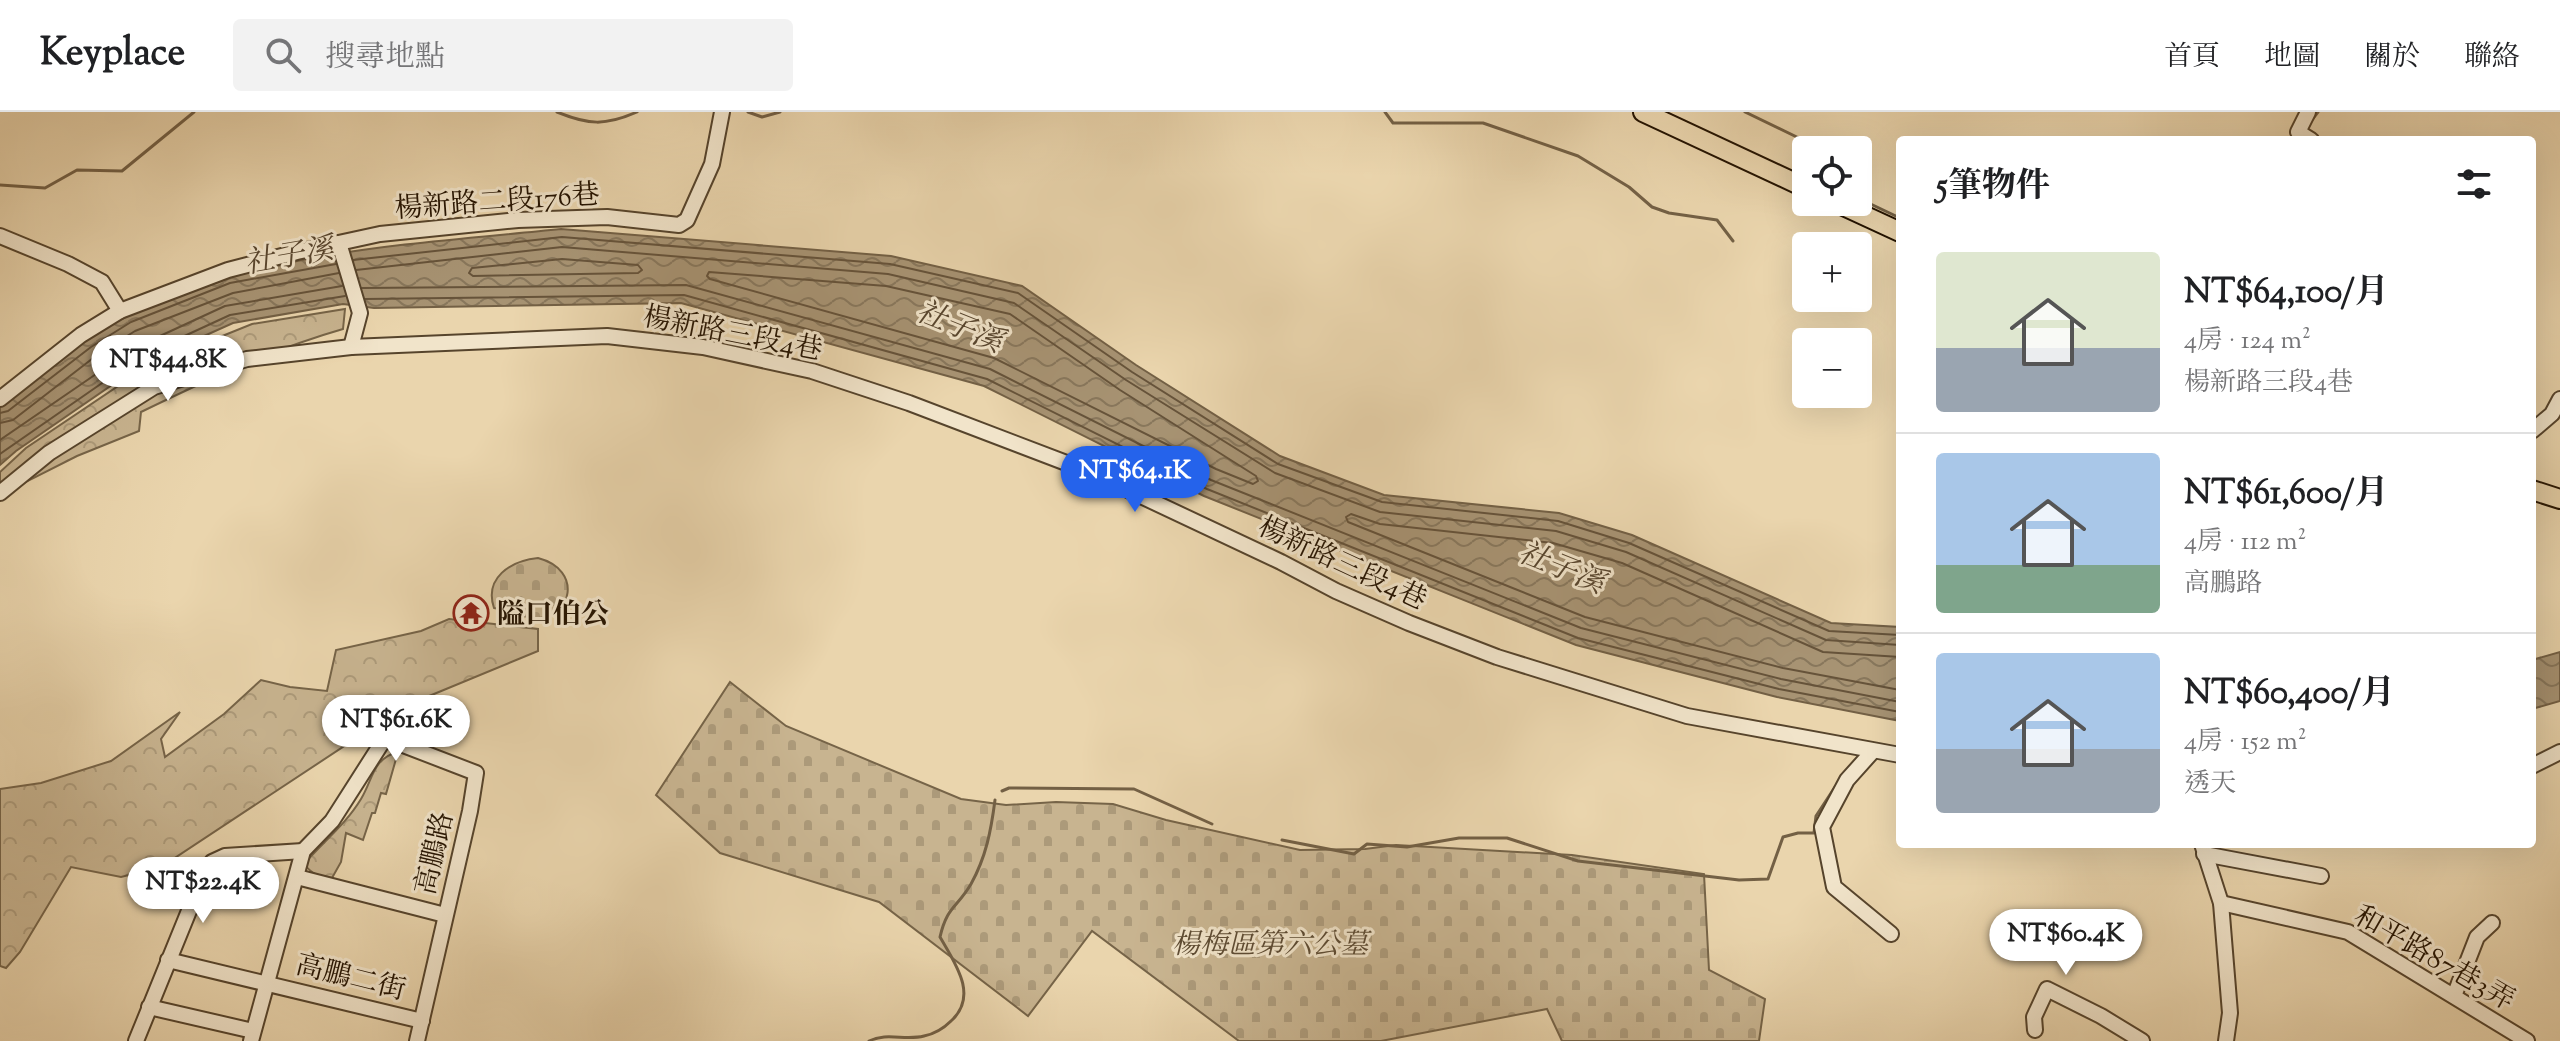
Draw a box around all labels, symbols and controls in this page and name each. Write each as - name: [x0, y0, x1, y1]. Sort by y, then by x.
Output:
- search box: [233, 19, 793, 91]
- text: Keyplace: [40, 28, 185, 82]
- icon: search: [261, 33, 305, 77]
- text: 搜尋地點: [325, 37, 445, 80]
- text: 首頁: [2164, 38, 2220, 78]
- text: 地圖: [2264, 38, 2320, 78]
- text: 關於: [2364, 38, 2420, 78]
- text: 聯絡: [2464, 38, 2520, 78]
- map controls: [1792, 136, 1872, 408]
- button: locate: [1792, 136, 1872, 216]
- icon: filters: [2452, 162, 2496, 206]
- text: 5筆物件: [1936, 163, 2050, 212]
- street label: 楊新路二段176巷: [393, 176, 601, 230]
- water label: 社子溪: [241, 228, 340, 286]
- button: +: [1792, 232, 1872, 312]
- text: NT$64,100/月: [2184, 269, 2389, 318]
- icon: home: [2000, 284, 2096, 380]
- water label: 社子溪: [909, 292, 1012, 366]
- street label: 楊新路三段4巷: [639, 298, 826, 372]
- text: 4房 · 124 m²: [2184, 323, 2311, 360]
- button: −: [1792, 328, 1872, 408]
- pin: NT$44.8K: [85, 335, 251, 403]
- text: NT$44.8K: [109, 342, 227, 379]
- text: 楊新路三段4巷: [2184, 365, 2353, 402]
- pin: NT$64.1K: [1052, 446, 1218, 514]
- text: NT$64.1K: [1079, 453, 1191, 490]
- text: NT$61,600/月: [2184, 470, 2388, 519]
- icon: home: [2000, 485, 2096, 581]
- street label: 楊新路三段4巷: [1251, 508, 1433, 621]
- text: 4房 · 112 m²: [2184, 524, 2306, 561]
- water label: 社子溪: [1511, 533, 1614, 607]
- text: 高鵬路: [2184, 566, 2262, 603]
- temple icon: 隘口伯公: [452, 594, 490, 632]
- place label: 隘口伯公: [497, 596, 609, 636]
- text: NT$60,400/月: [2184, 670, 2395, 719]
- icon: home: [2000, 685, 2096, 781]
- pin: NT$61.6K: [313, 695, 479, 763]
- text: NT$61.6K: [340, 702, 452, 739]
- text: 4房 · 152 m²: [2184, 724, 2306, 761]
- text: 透天: [2184, 766, 2236, 803]
- street label: 高鵬路: [407, 808, 465, 899]
- pin: NT$22.4K: [120, 857, 286, 925]
- text: NT$22.4K: [145, 864, 261, 901]
- street label: 和平路87巷3弄: [2346, 897, 2521, 1022]
- pin: NT$60.4K: [1983, 909, 2149, 977]
- text: NT$60.4K: [2007, 916, 2125, 953]
- park label: 楊梅區第六公墓: [1172, 926, 1372, 966]
- street label: 高鵬二街: [291, 946, 409, 1012]

